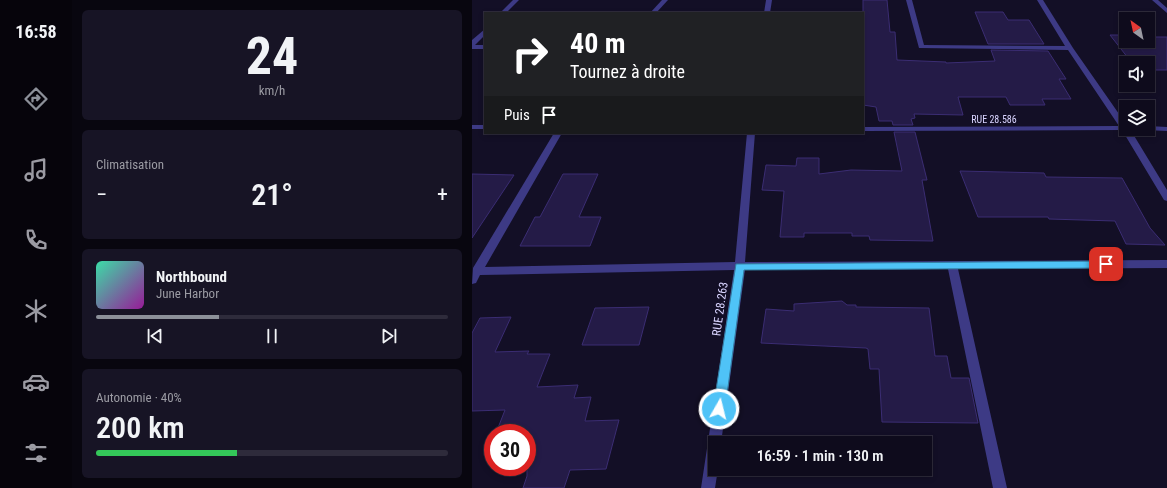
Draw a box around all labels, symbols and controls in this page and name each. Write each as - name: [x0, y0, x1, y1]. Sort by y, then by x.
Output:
- north arrow: [1119, 12, 1155, 48]
- map controls: [1119, 12, 1155, 136]
- text: 16:58: [15, 21, 57, 42]
- text: 24: [246, 26, 298, 87]
- text: 40 m: [570, 27, 626, 60]
- icon: right: [504, 28, 556, 80]
- button: sound: [1119, 56, 1155, 92]
- text: Tournez à droite: [570, 61, 685, 82]
- text: km/h: [259, 83, 285, 98]
- icon: directions: [22, 85, 50, 113]
- button: layers: [1119, 100, 1155, 136]
- icon: arrive: [538, 104, 560, 126]
- text: Puis: [504, 106, 530, 124]
- street label: RUE 28.586: [971, 114, 1017, 125]
- icon: music: [22, 156, 50, 184]
- text: Climatisation: [96, 157, 164, 172]
- text: 21°: [251, 177, 293, 212]
- text: −: [96, 182, 107, 207]
- text: +: [437, 182, 448, 207]
- icon: phone: [22, 226, 50, 254]
- pin: [1089, 247, 1123, 281]
- icon: arrive: [1095, 253, 1117, 275]
- text: Northbound: [156, 268, 227, 286]
- street label: RUE 28.263: [709, 281, 731, 337]
- text: June Harbor: [156, 286, 219, 301]
- icon: climate: [22, 297, 50, 325]
- icon: previous: [144, 325, 166, 347]
- icon: pause: [261, 325, 283, 347]
- icon: next: [378, 325, 400, 347]
- icon: car: [22, 368, 50, 396]
- position arrow: [698, 388, 740, 430]
- text: Autonomie · 40%: [96, 390, 182, 405]
- text: 200 km: [96, 410, 185, 445]
- speed limit sign: 30: [484, 424, 536, 476]
- icon: filters: [22, 439, 50, 467]
- text: 16:59 · 1 min · 130 m: [757, 447, 883, 465]

